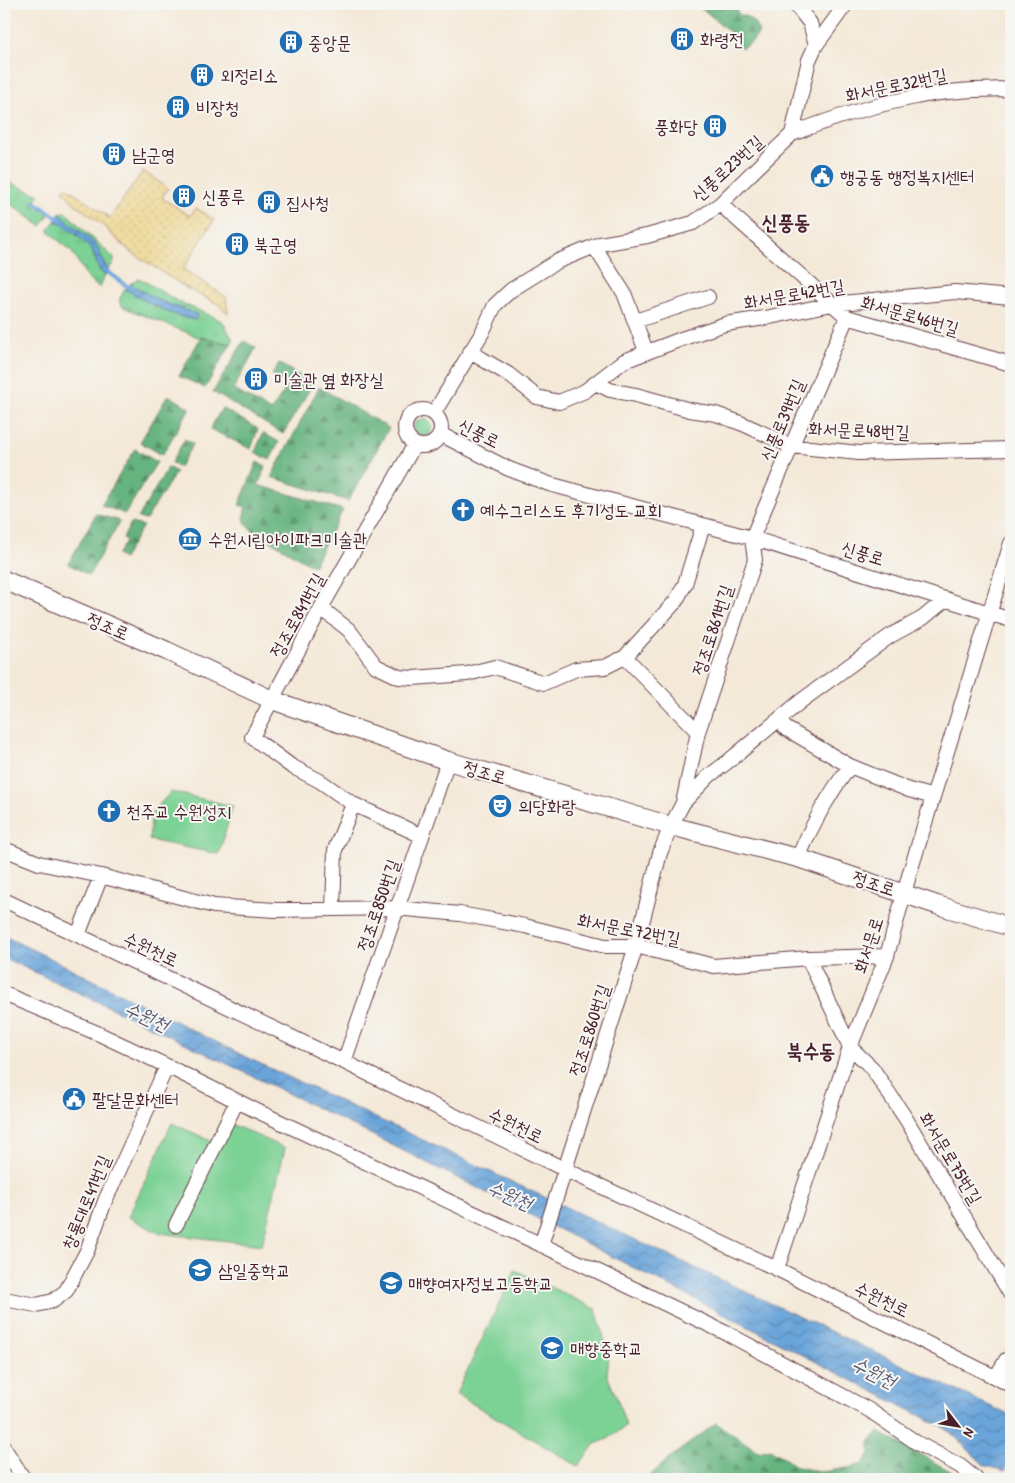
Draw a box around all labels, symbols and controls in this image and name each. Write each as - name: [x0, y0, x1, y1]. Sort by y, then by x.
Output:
- building icon: 화령전: [669, 26, 695, 52]
- place label: 화령전: [700, 27, 743, 52]
- building icon: 중앙문: [278, 29, 304, 55]
- place label: 중앙문: [308, 30, 351, 55]
- building icon: 외정리소: [189, 62, 215, 88]
- street label: 화서문로32번길: [843, 62, 950, 108]
- place label: 외정리소: [220, 63, 278, 88]
- building icon: 비장청: [165, 94, 191, 120]
- place label: 비장청: [196, 95, 239, 120]
- building icon: 풍화당: [702, 113, 728, 139]
- place label: 풍화당: [655, 114, 699, 139]
- street label: 신풍로23번길: [686, 129, 769, 207]
- building icon: 남군영: [101, 141, 127, 167]
- place label: 남군영: [132, 142, 175, 167]
- public building icon: 행궁동 행정복지센터: [809, 163, 835, 189]
- place label: 행궁동 행정복지센터: [840, 164, 975, 189]
- building icon: 신풍루: [171, 183, 197, 209]
- place label: 신풍루: [202, 184, 245, 209]
- building icon: 집사청: [256, 189, 282, 215]
- place label: 집사청: [286, 190, 329, 215]
- district label: 신풍동: [762, 208, 810, 235]
- building icon: 북군영: [224, 231, 250, 257]
- place label: 북군영: [254, 232, 297, 257]
- street label: 화서문로42번길: [742, 273, 847, 315]
- street label: 화서문로46번길: [858, 289, 962, 341]
- building icon: 미술관 옆 화장실: [243, 366, 269, 392]
- place label: 미술관 옆 화장실: [274, 367, 384, 392]
- street label: 신풍로39번길: [753, 375, 811, 465]
- street label: 신풍로: [454, 412, 504, 454]
- street label: 화서문로48번길: [808, 416, 911, 444]
- church icon: 예수그리스도 후기성도 교회: [450, 497, 476, 523]
- place label: 예수그리스도 후기성도 교회: [480, 498, 662, 523]
- museum icon: 수원시립아이파크미술관: [177, 526, 203, 552]
- place label: 수원시립아이파크미술관: [208, 527, 367, 552]
- street label: 신풍로: [839, 535, 887, 571]
- street label: 정조로841번길: [263, 568, 331, 662]
- street label: 정조로861번길: [686, 581, 739, 679]
- street label: 정조로: [83, 606, 133, 646]
- street label: 정조로: [461, 754, 509, 790]
- theatre icon: 의당화랑: [487, 793, 513, 819]
- place label: 의당화랑: [518, 794, 576, 819]
- church icon: 천주교 수원성지: [96, 798, 122, 824]
- place label: 천주교 수원성지: [126, 799, 232, 824]
- street label: 정조로850번길: [351, 855, 406, 954]
- street label: 정조로: [849, 864, 899, 902]
- street label: 화서문로72번길: [575, 907, 683, 951]
- street label: 화서문로: [847, 914, 889, 976]
- street label: 수원천로: [119, 925, 183, 973]
- street label: 정조로860번길: [562, 980, 616, 1079]
- water label: 수원천: [121, 995, 175, 1038]
- district label: 북수동: [787, 1037, 835, 1064]
- public building icon: 팔달문화센터: [61, 1086, 87, 1112]
- place label: 팔달문화센터: [92, 1087, 179, 1112]
- street label: 수원천로: [484, 1101, 548, 1149]
- street label: 화서문로75번길: [914, 1107, 989, 1209]
- street label: 창룡대로41번길: [56, 1150, 117, 1253]
- water label: 수원천: [484, 1174, 538, 1217]
- school or university icon: 삼일중학교: [187, 1257, 213, 1283]
- place label: 삼일중학교: [218, 1258, 290, 1283]
- school or university icon: 매향여자정보고등학교: [378, 1270, 404, 1296]
- place label: 매향여자정보고등학교: [408, 1271, 553, 1296]
- street label: 수원천로: [850, 1275, 914, 1323]
- school or university icon: 매향중학교: [539, 1335, 565, 1361]
- place label: 매향중학교: [570, 1336, 642, 1361]
- water label: 수원천: [848, 1350, 902, 1395]
- north arrow: [932, 1400, 982, 1450]
- text: N: [959, 1425, 980, 1442]

